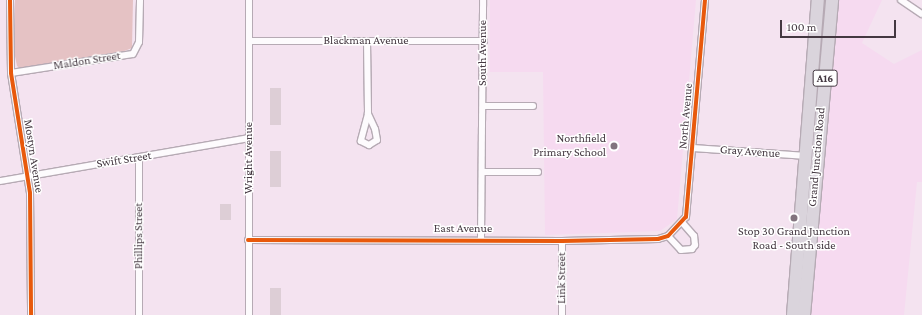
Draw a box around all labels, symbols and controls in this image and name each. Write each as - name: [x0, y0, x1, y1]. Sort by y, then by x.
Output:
- scale bar: [782, 12, 898, 38]
- street label: South Avenue: [476, 20, 490, 86]
- text: 100 m: [787, 20, 816, 34]
- street label: Blackman Avenue: [323, 34, 409, 48]
- street label: Maldon Street: [52, 49, 122, 73]
- road number: A16: [812, 69, 838, 87]
- street label: North Avenue: [676, 82, 696, 150]
- street label: Grand Junction Road: [805, 107, 829, 207]
- street label: Mostyn Avenue: [20, 118, 46, 194]
- street label: Wright Avenue: [242, 122, 256, 194]
- place label: Northfield Primary School: [533, 132, 606, 160]
- marker: Northfield Primary School: [609, 141, 619, 151]
- street label: Gray Avenue: [719, 143, 781, 161]
- street label: Swift Street: [96, 149, 152, 171]
- street label: Phillips Street: [132, 203, 146, 269]
- marker: Stop 30 Grand Junction Road - South side: [789, 213, 799, 223]
- street label: East Avenue: [434, 222, 492, 236]
- place label: Stop 30 Grand Junction Road - South side: [738, 225, 850, 253]
- street label: Link Street: [555, 252, 569, 304]

